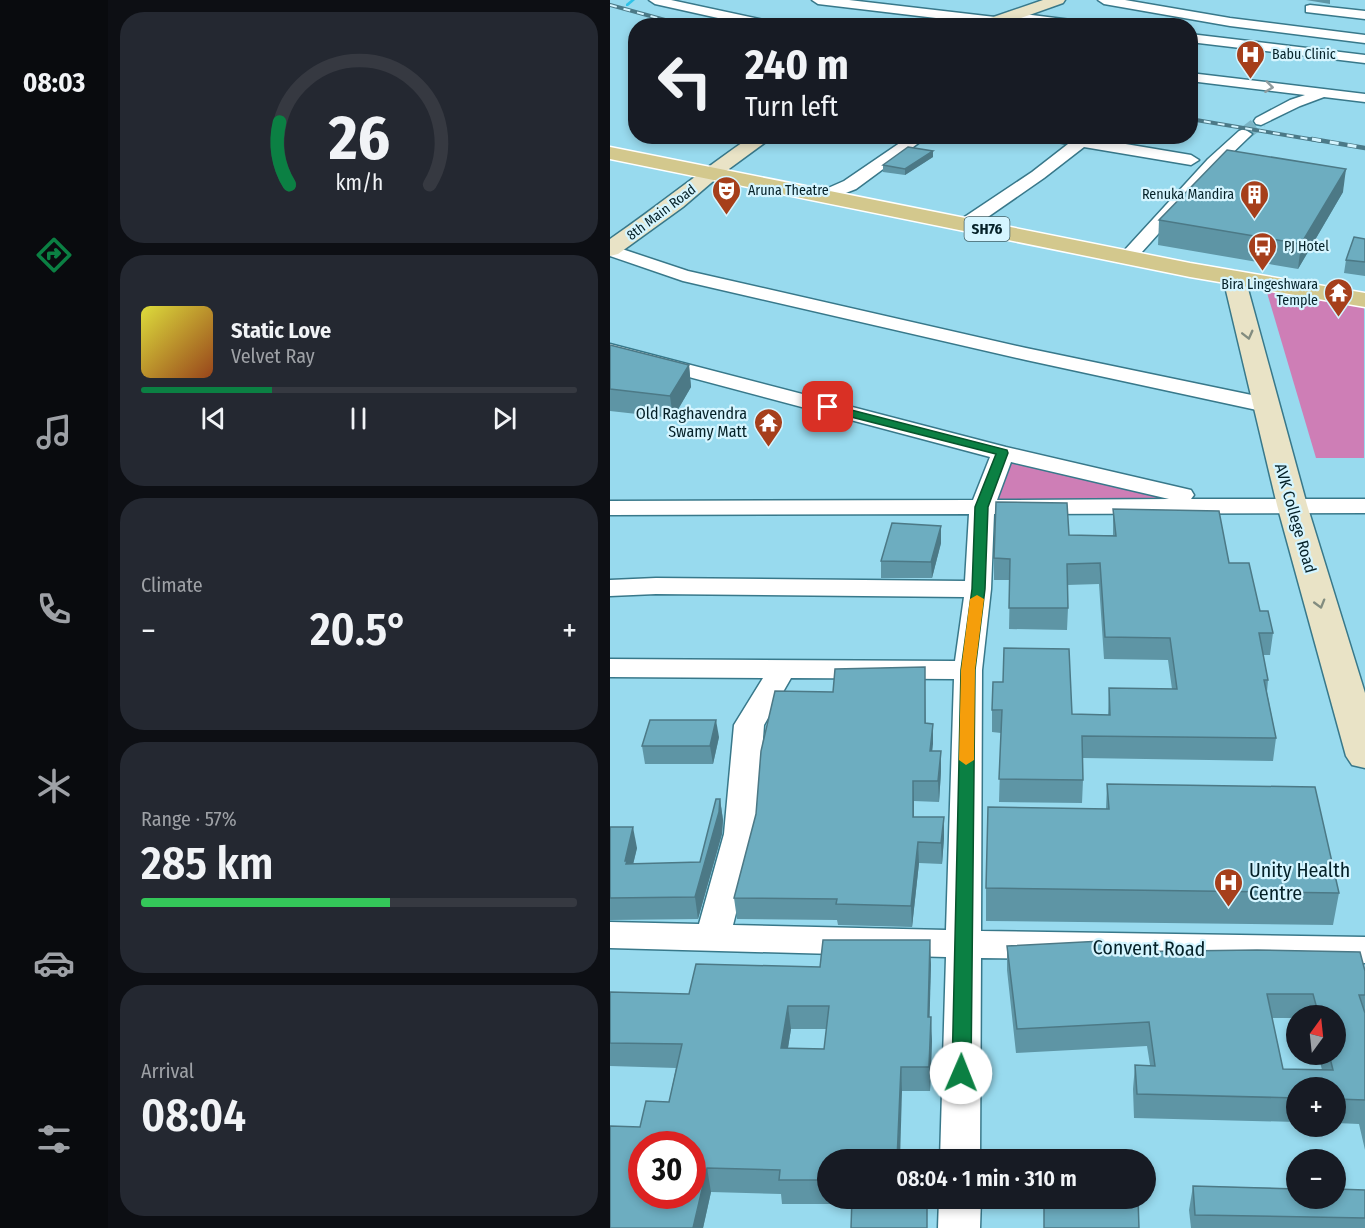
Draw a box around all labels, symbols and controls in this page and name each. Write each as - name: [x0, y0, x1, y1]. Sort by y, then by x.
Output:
- hospital icon: Babu Clinic: [1235, 38, 1267, 80]
- text: 240 m: [745, 40, 849, 90]
- icon: left: [646, 42, 724, 120]
- place label: Babu Clinic: [1272, 46, 1336, 63]
- text: 08:03: [23, 67, 85, 99]
- one-way arrow: [1265, 81, 1274, 93]
- text: Turn left: [745, 91, 838, 123]
- text: 26: [327, 101, 390, 176]
- text: km/h: [335, 170, 383, 196]
- theatre icon: Aruna Theatre: [711, 174, 743, 216]
- building icon: Renuka Mandira: [1239, 178, 1271, 220]
- street label: 8th Main Road: [623, 181, 699, 244]
- place label: Aruna Theatre: [748, 182, 829, 199]
- place label: Renuka Mandira: [1142, 186, 1234, 203]
- road number: SH76: [964, 217, 1010, 241]
- bus stop icon: PJ Hotel: [1247, 230, 1279, 272]
- icon: directions: [33, 234, 75, 276]
- place label: PJ Hotel: [1284, 238, 1329, 255]
- place label: Bira Lingeshwara Temple: [1221, 276, 1318, 309]
- temple icon: Bira Lingeshwara Temple: [1323, 276, 1355, 318]
- text: Static Love: [231, 317, 331, 344]
- one-way arrow: [1241, 330, 1254, 340]
- text: Velvet Ray: [231, 344, 315, 368]
- pin: [802, 381, 853, 432]
- icon: arrive: [811, 390, 844, 423]
- icon: previous: [197, 402, 230, 435]
- icon: pause: [342, 402, 375, 435]
- icon: next: [488, 402, 521, 435]
- place label: Old Raghavendra Swamy Matt: [636, 404, 748, 441]
- temple icon: Old Raghavendra Swamy Matt: [752, 406, 784, 448]
- icon: music: [33, 411, 75, 453]
- street label: AVK College Road: [1271, 461, 1320, 575]
- text: Climate: [141, 573, 203, 597]
- icon: phone: [33, 588, 75, 630]
- one-way arrow: [1313, 599, 1325, 609]
- text: 20.5°: [310, 603, 408, 657]
- text: −: [141, 611, 156, 651]
- text: +: [562, 611, 577, 651]
- icon: climate: [33, 765, 75, 807]
- text: Range · 57%: [141, 807, 237, 831]
- text: 285 km: [141, 837, 273, 891]
- place label: Unity Health Centre: [1249, 858, 1350, 905]
- hospital icon: Unity Health Centre: [1212, 866, 1244, 908]
- street label: Convent Road: [1092, 935, 1206, 961]
- icon: car: [33, 942, 75, 984]
- north arrow: [1286, 1005, 1346, 1065]
- map controls: [1286, 1005, 1346, 1209]
- position arrow: [929, 1041, 993, 1105]
- text: Arrival: [141, 1059, 194, 1083]
- button: +: [1286, 1077, 1346, 1137]
- text: 08:04: [141, 1089, 246, 1143]
- icon: filters: [33, 1118, 75, 1160]
- speed limit sign: 30: [628, 1131, 706, 1209]
- button: −: [1286, 1149, 1346, 1209]
- text: 08:04 · 1 min · 310 m: [896, 1165, 1077, 1192]

